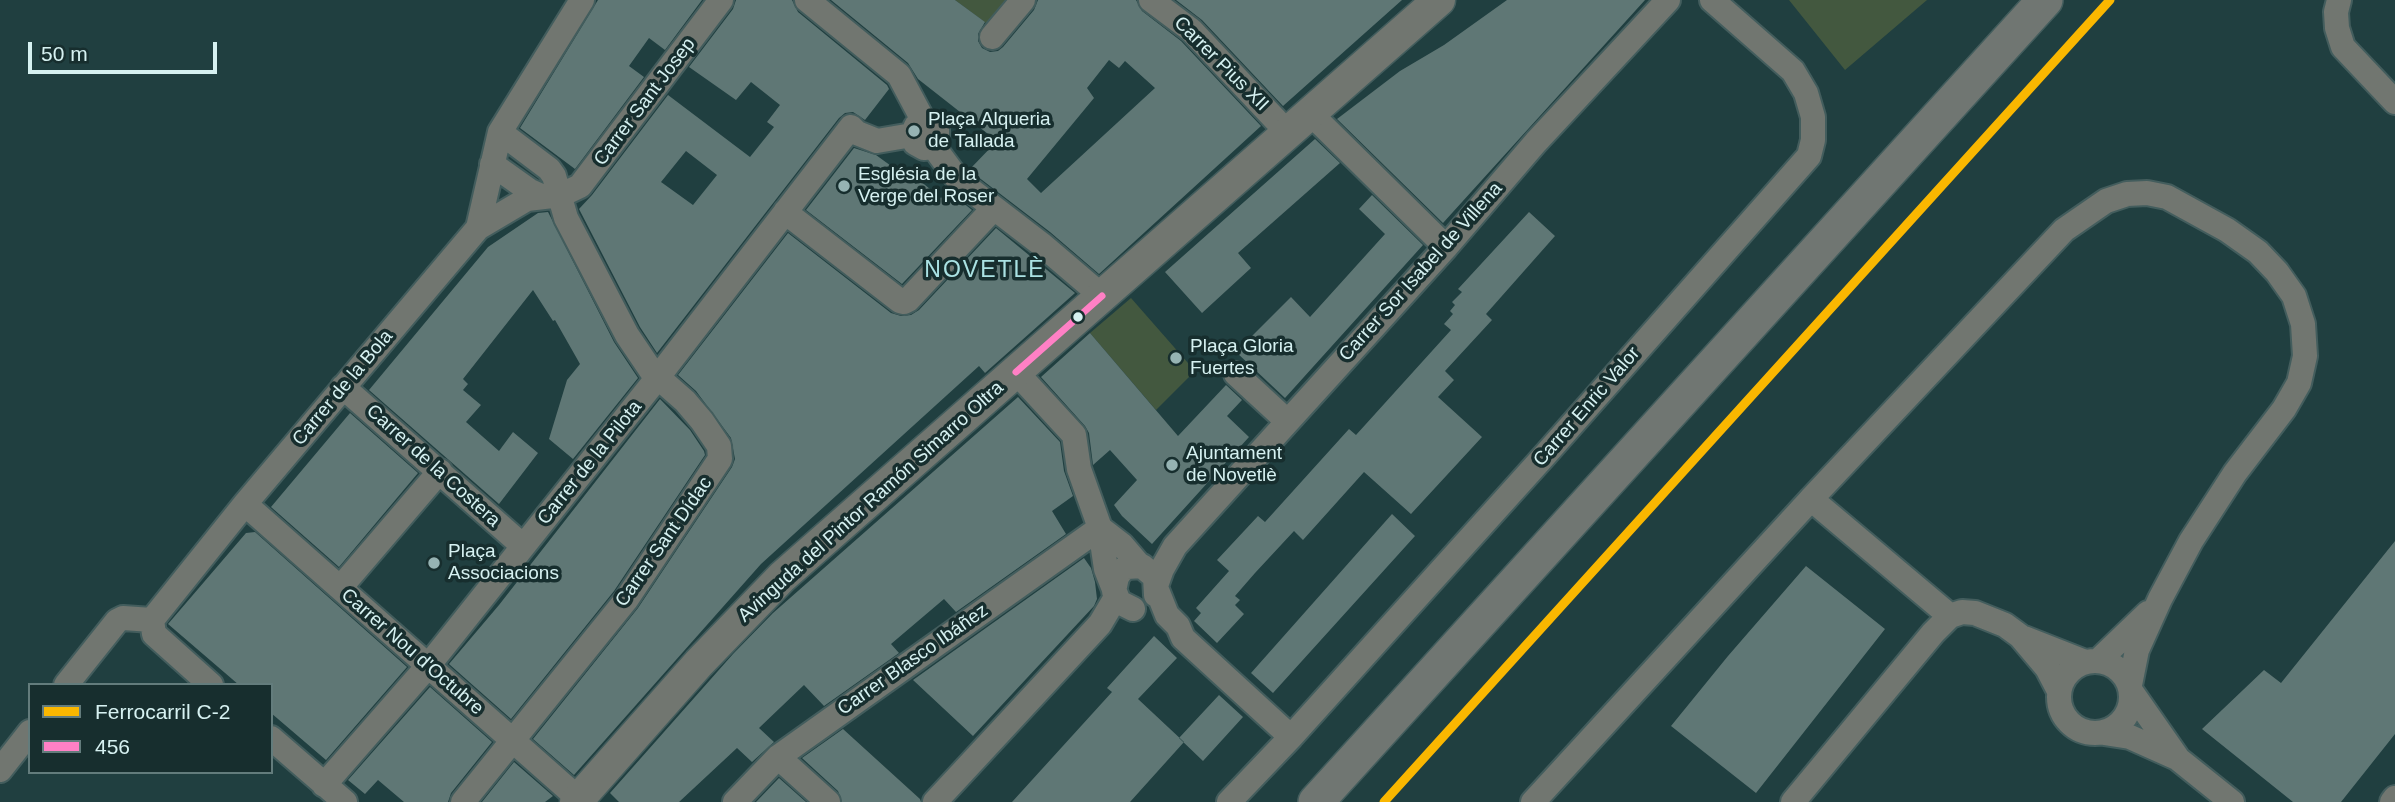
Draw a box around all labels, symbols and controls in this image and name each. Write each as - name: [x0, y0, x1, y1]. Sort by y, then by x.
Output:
- street label: Carrer Pius XII: [1169, 12, 1273, 116]
- scale bar: [32, 28, 220, 72]
- street label: Carrer Sant Josep: [590, 34, 700, 170]
- text: 50 m: [41, 42, 88, 65]
- place label: Plaça Alqueria de Tallada: [928, 109, 1051, 153]
- marker: Plaça Alqueria de Tallada: [906, 123, 922, 139]
- place label: Església de la Verge del Roser: [858, 164, 994, 208]
- marker: Església de la Verge del Roser: [836, 178, 852, 194]
- street label: Carrer Sor Isabel de Villena: [1335, 178, 1507, 366]
- district label: NOVETLÈ: [925, 257, 1045, 285]
- unlabelled marker: [1071, 310, 1085, 324]
- street label: Carrer de la Bola: [288, 326, 398, 450]
- place label: Plaça Gloria Fuertes: [1190, 336, 1293, 380]
- street label: Carrer Enric Valor: [1529, 343, 1645, 471]
- marker: Plaça Gloria Fuertes: [1168, 350, 1184, 366]
- street label: Avinguda del Pintor Ramón Simarro Oltra: [734, 377, 1008, 627]
- street label: Carrer de la Pilota: [533, 396, 647, 530]
- street label: Carrer de la Costera: [361, 400, 505, 532]
- place label: Ajuntament de Novetlè: [1186, 443, 1282, 487]
- marker: Ajuntament de Novetlè: [1164, 457, 1180, 473]
- street label: Carrer Sant Dídac: [611, 473, 717, 611]
- place label: Plaça Associacions: [448, 541, 559, 585]
- marker: Plaça Associacions: [426, 555, 442, 571]
- street label: Carrer Nou d'Octubre: [336, 584, 488, 720]
- street label: Carrer Blasco Ibáñez: [833, 599, 993, 721]
- legend: [28, 683, 273, 774]
- text: Ferrocarril C-2: [95, 700, 230, 723]
- text: 456: [95, 735, 130, 758]

